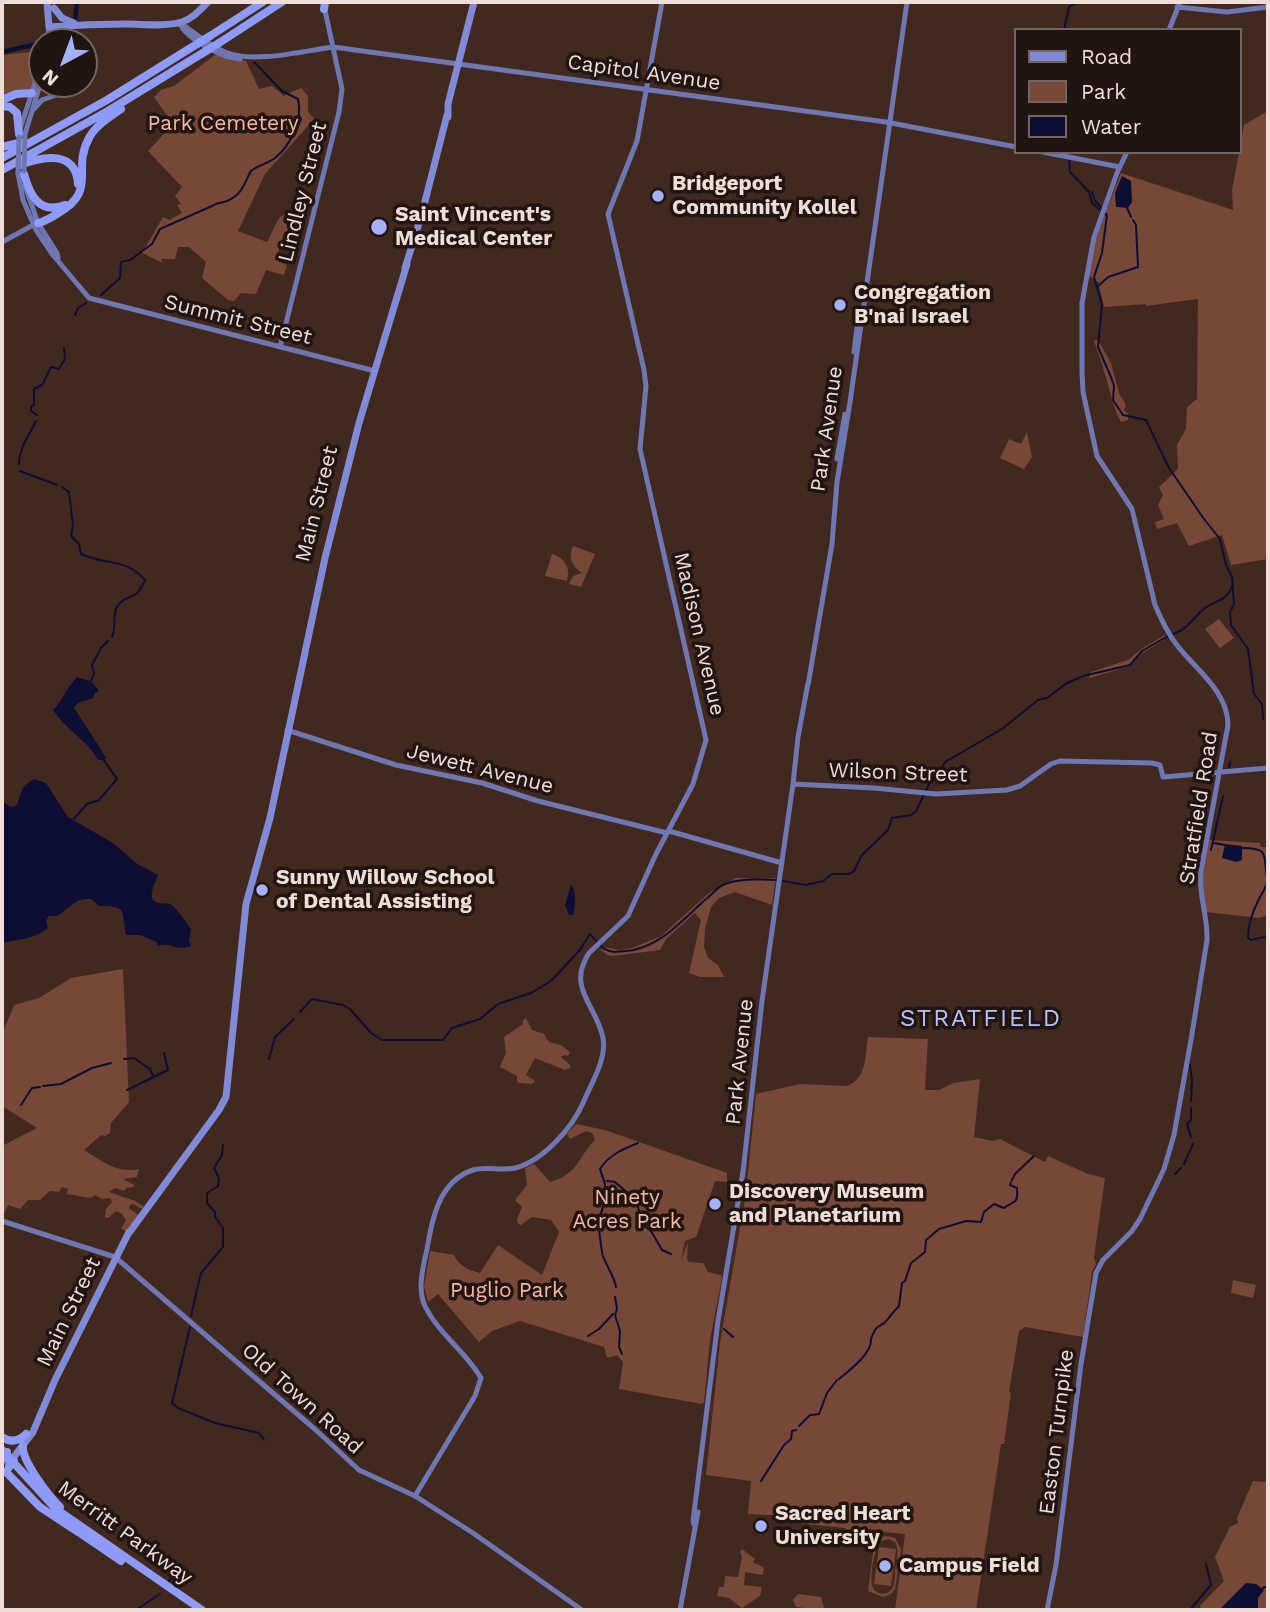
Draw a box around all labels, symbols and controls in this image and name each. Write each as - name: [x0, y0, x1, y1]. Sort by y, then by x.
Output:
- north arrow: [28, 28, 98, 98]
- legend: [1014, 28, 1242, 154]
- text: Road: [1081, 44, 1132, 69]
- street label: Capitol Avenue: [566, 50, 722, 96]
- text: N: [37, 64, 63, 91]
- text: Park: [1081, 79, 1126, 104]
- park label: Park Cemetery: [148, 111, 298, 137]
- text: Water: [1081, 114, 1141, 139]
- street label: Lindley Street: [273, 119, 333, 265]
- place label: Bridgeport Community Kollel: [672, 171, 857, 221]
- marker: Bridgeport Community Kollel: [650, 188, 666, 204]
- place label: Saint Vincent's Medical Center: [395, 202, 552, 252]
- marker: Saint Vincent's Medical Center: [369, 217, 389, 237]
- place label: Congregation B'nai Israel: [854, 280, 991, 330]
- street label: Summit Street: [162, 289, 314, 351]
- marker: Congregation B'nai Israel: [832, 297, 848, 313]
- street label: Park Avenue: [806, 365, 848, 493]
- street label: Main Street: [290, 443, 344, 565]
- street label: Madison Avenue: [668, 550, 730, 718]
- street label: Stratfield Road: [1174, 730, 1224, 886]
- street label: Jewett Avenue: [404, 739, 556, 799]
- street label: Wilson Street: [828, 758, 968, 788]
- place label: Sunny Willow School of Dental Assisting: [276, 865, 494, 915]
- marker: Sunny Willow School of Dental Assisting: [254, 882, 270, 898]
- street label: Park Avenue: [721, 998, 759, 1126]
- district label: STRATFIELD: [901, 1005, 1061, 1033]
- place label: Discovery Museum and Planetarium: [729, 1179, 924, 1229]
- park label: Ninety Acres Park: [572, 1185, 682, 1235]
- marker: Discovery Museum and Planetarium: [707, 1196, 723, 1212]
- street label: Main Street: [32, 1253, 106, 1371]
- park label: Puglio Park: [450, 1278, 564, 1304]
- street label: Old Town Road: [236, 1338, 368, 1460]
- street label: Easton Turnpike: [1034, 1348, 1080, 1516]
- street label: Merritt Parkway: [53, 1476, 197, 1590]
- place label: Sacred Heart University: [775, 1501, 910, 1551]
- marker: Sacred Heart University: [753, 1518, 769, 1534]
- place label: Campus Field: [899, 1553, 1040, 1579]
- marker: Campus Field: [877, 1558, 893, 1574]

